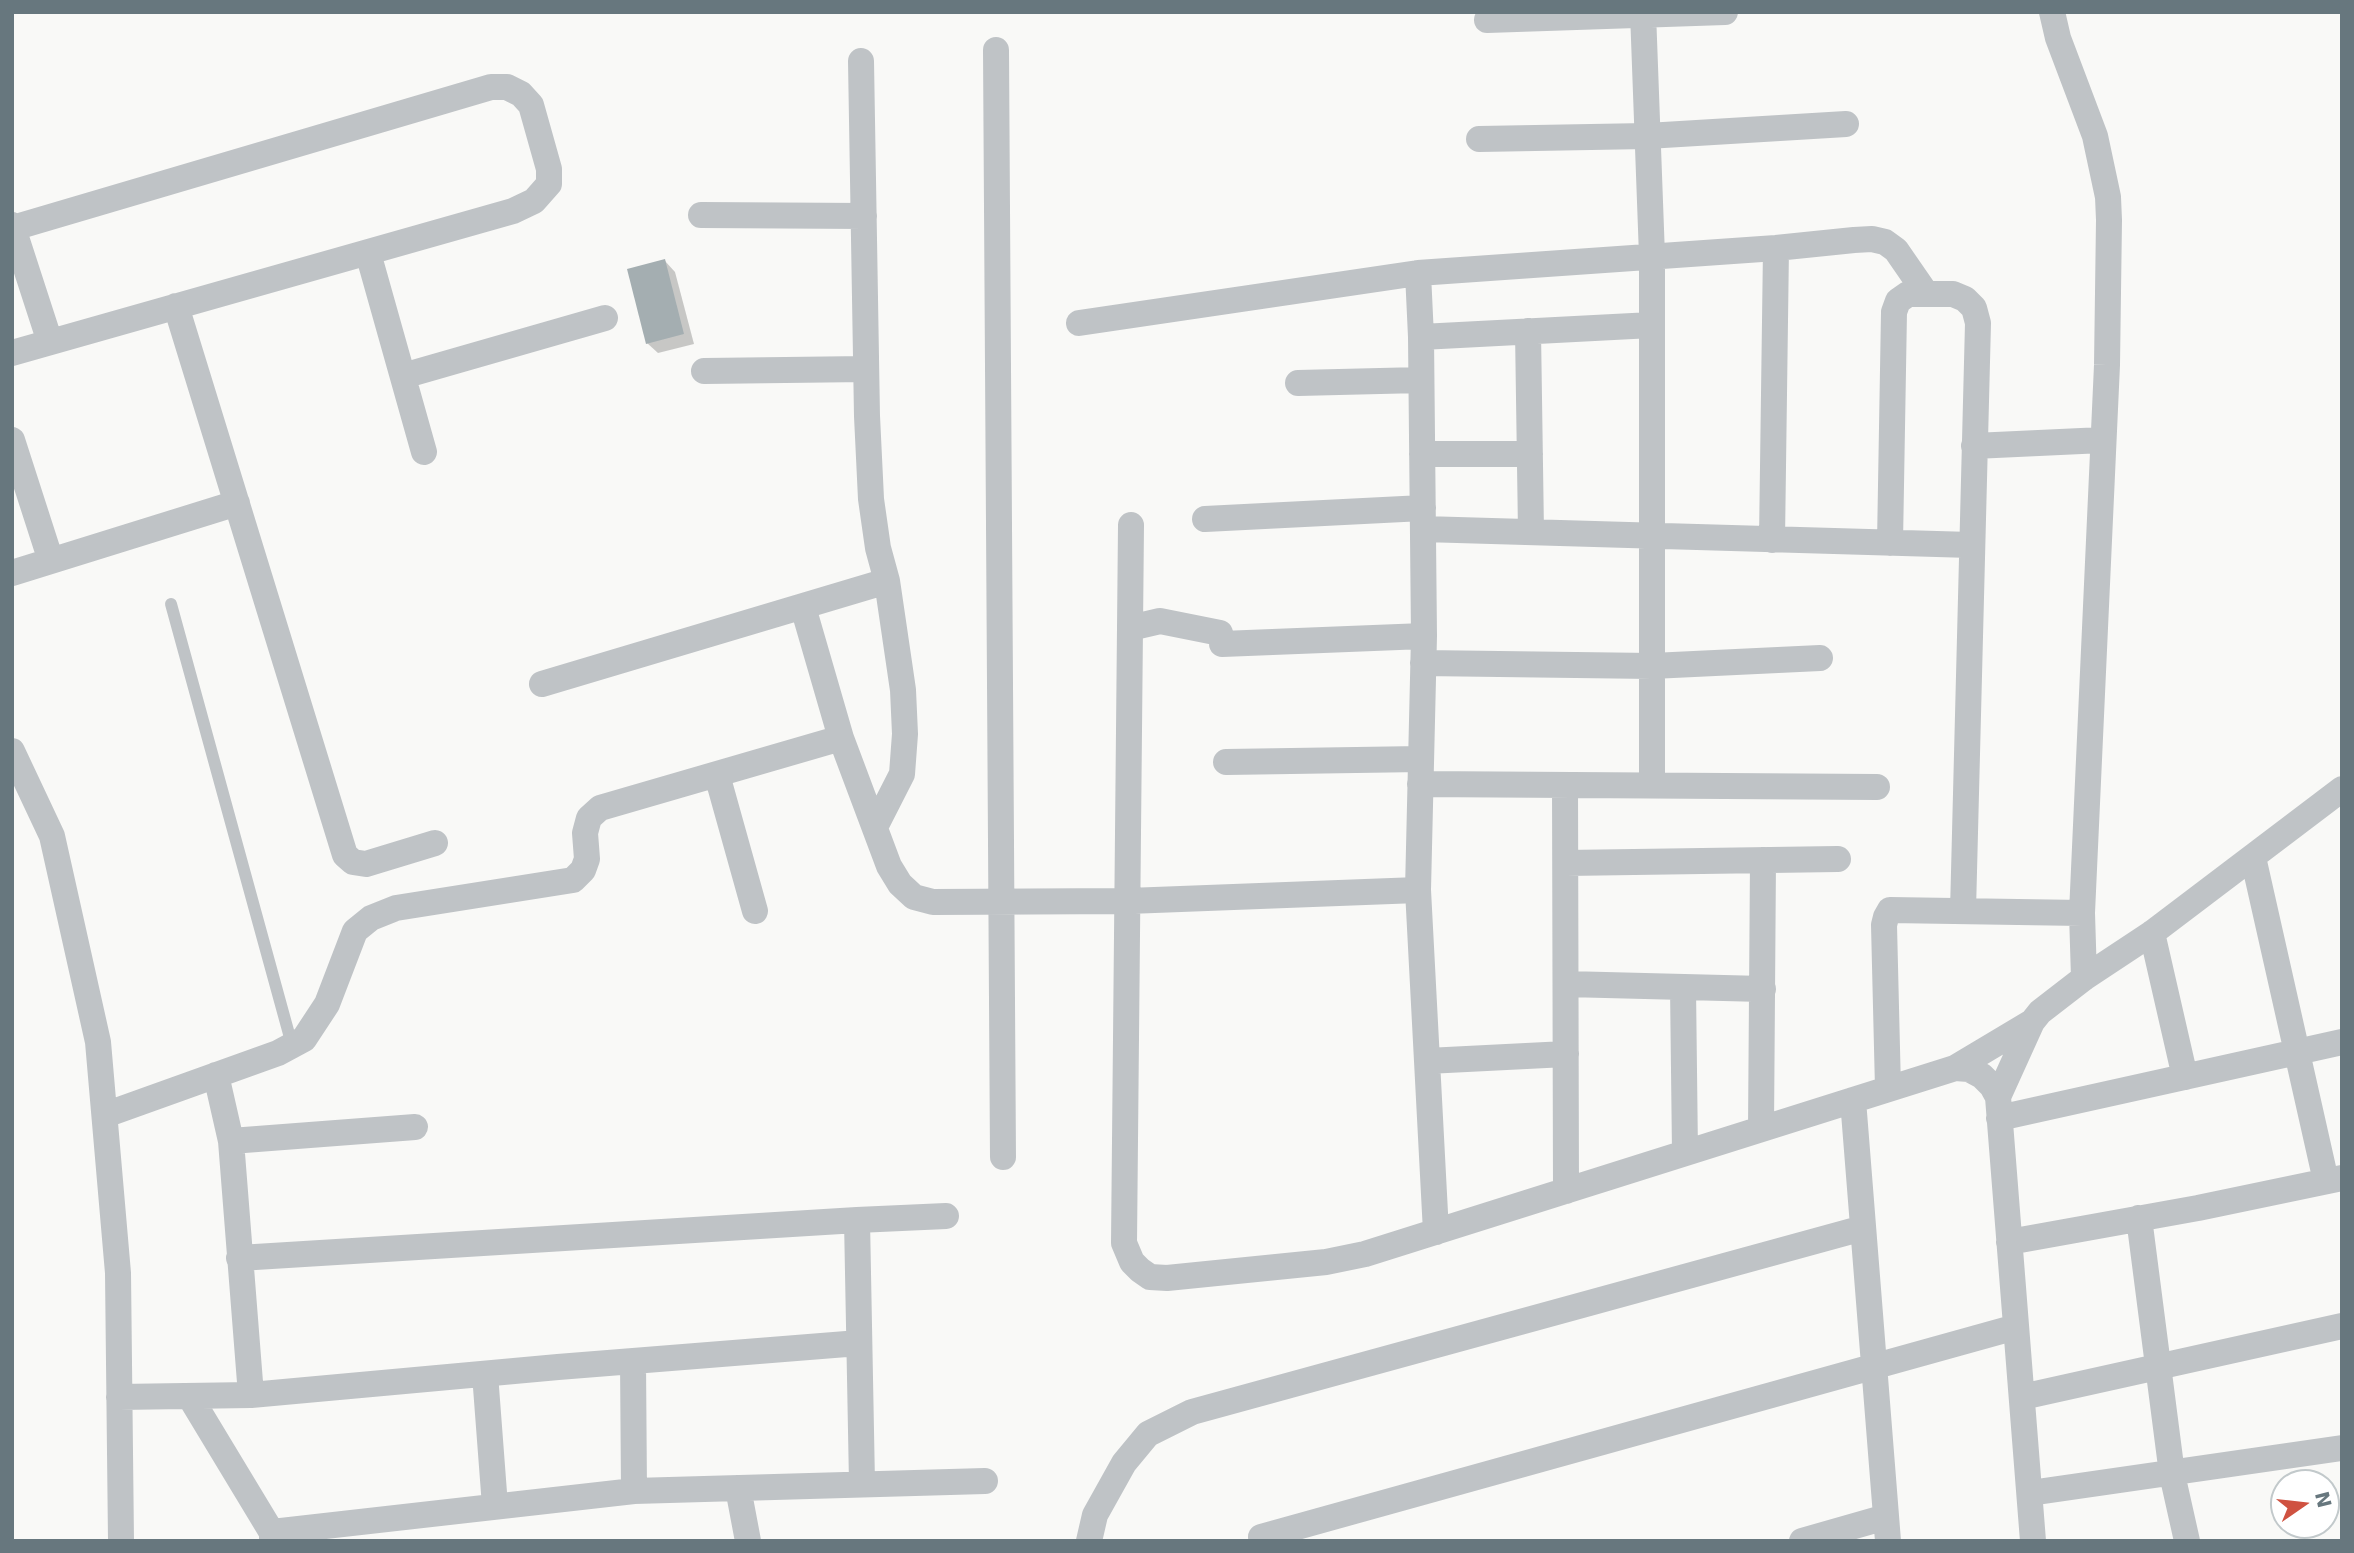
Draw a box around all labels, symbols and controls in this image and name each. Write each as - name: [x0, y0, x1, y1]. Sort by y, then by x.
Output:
- north arrow: [2270, 1469, 2340, 1539]
- text: N: [2311, 1489, 2336, 1510]

